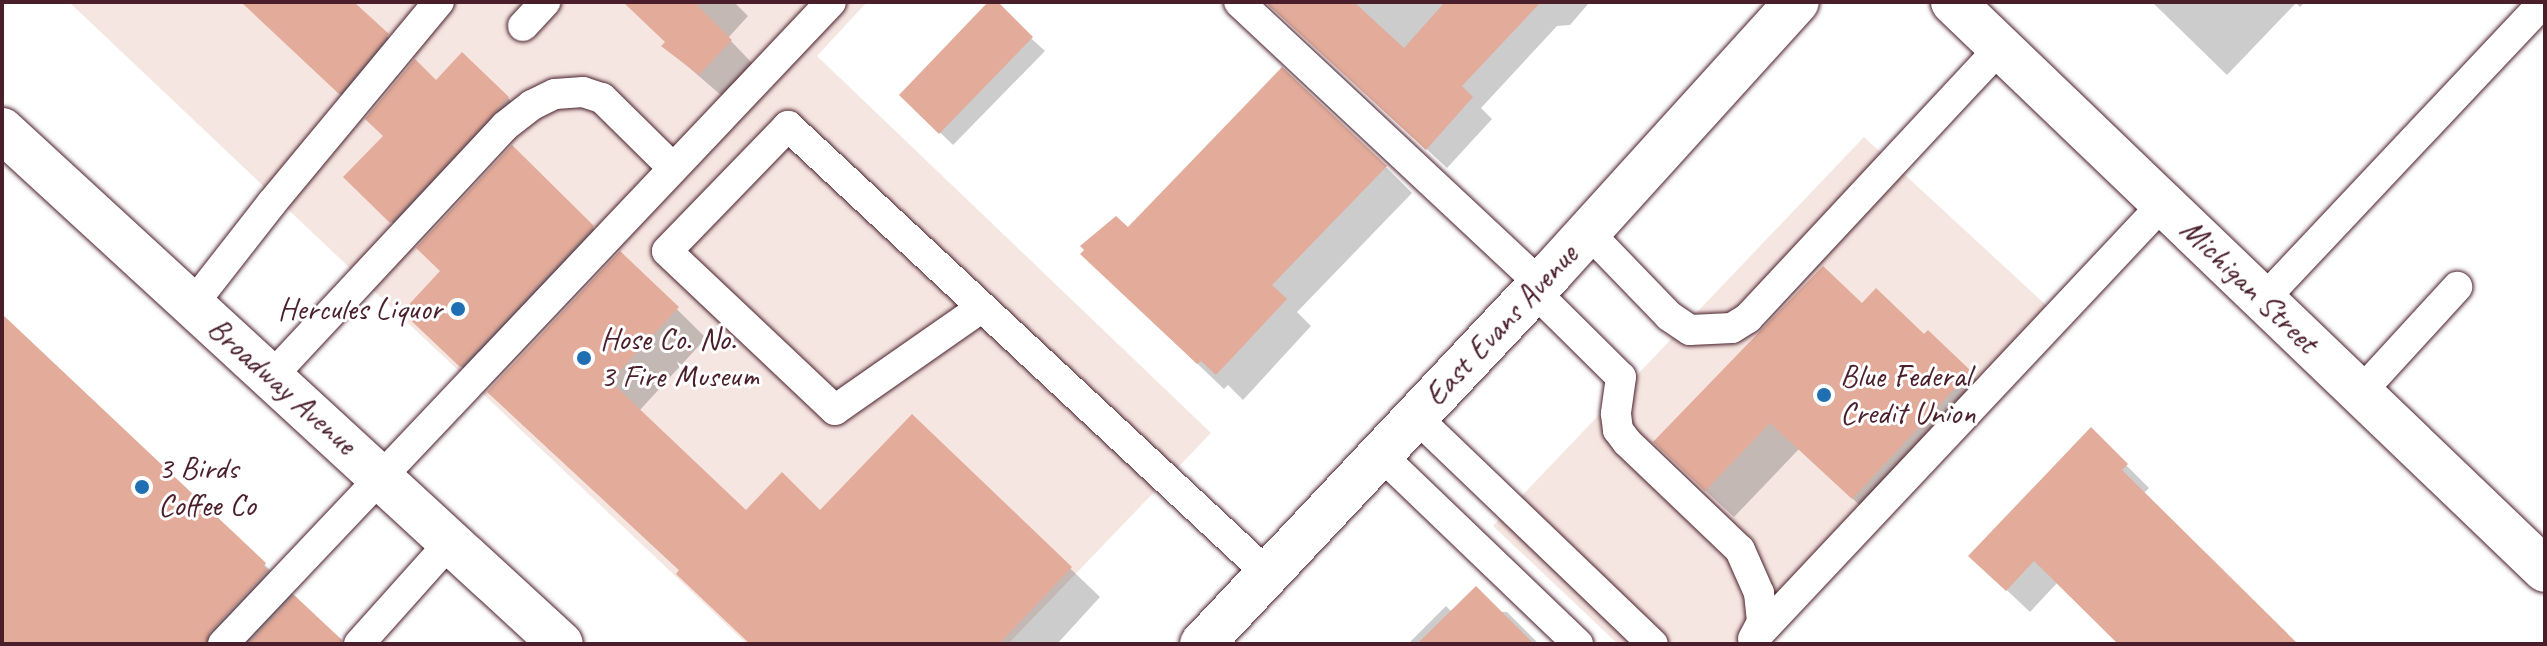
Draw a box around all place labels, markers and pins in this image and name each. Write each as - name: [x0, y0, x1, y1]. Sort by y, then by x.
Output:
- place label: Hercules Liquor: [278, 290, 442, 328]
- marker: Hercules Liquor: [449, 300, 467, 318]
- place label: Hose Co. No. 3 Fire Museum: [600, 321, 760, 396]
- marker: Hose Co. No. 3 Fire Museum: [575, 349, 593, 367]
- place label: Blue Federal Credit Union: [1840, 358, 1975, 433]
- marker: Blue Federal Credit Union: [1815, 386, 1833, 404]
- place label: 3 Birds Coffee Co: [158, 450, 255, 525]
- marker: 3 Birds Coffee Co: [133, 478, 151, 496]

